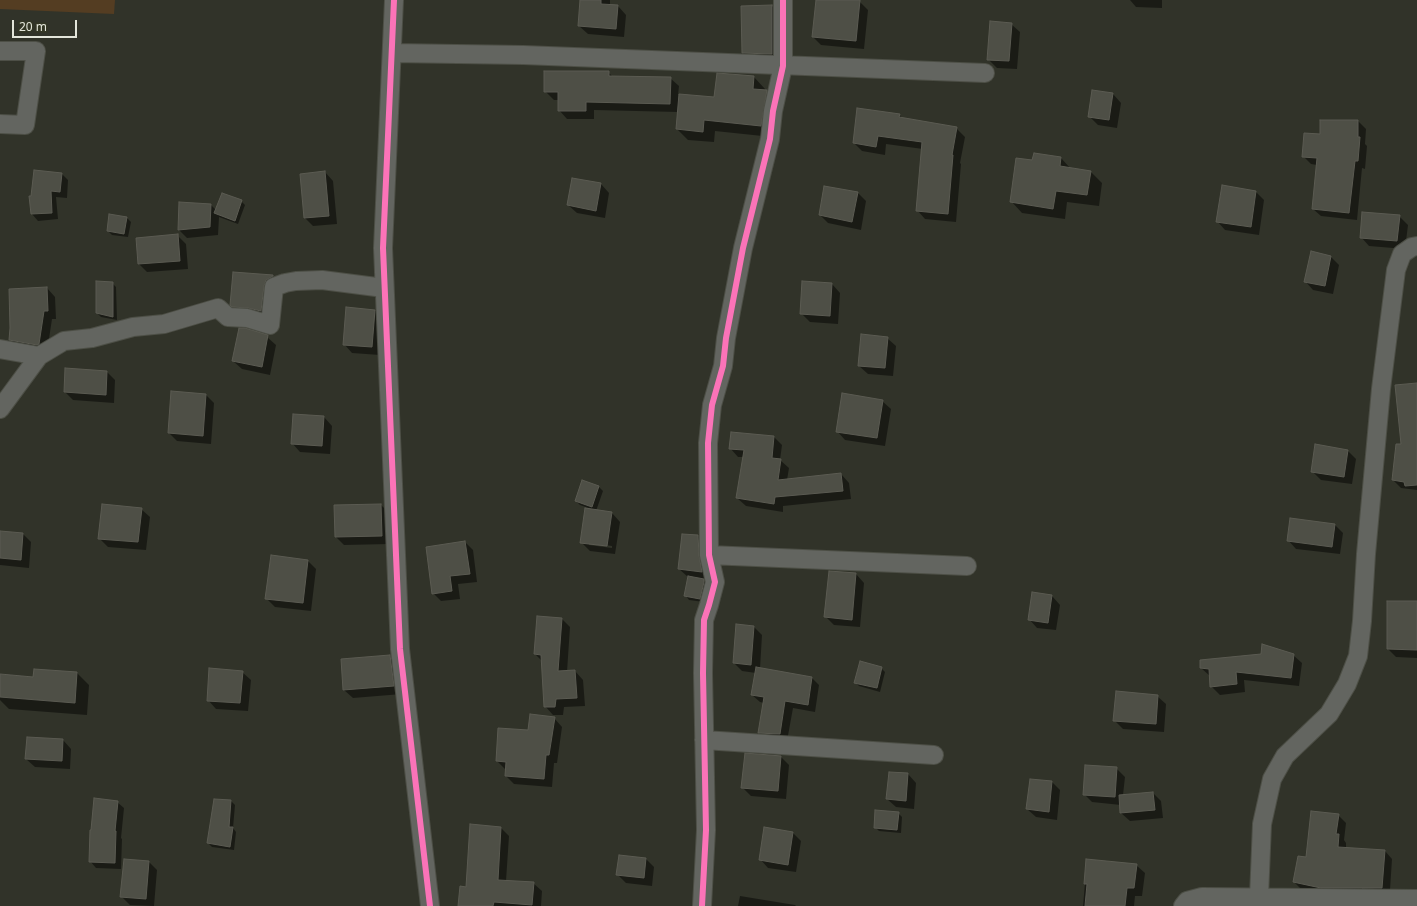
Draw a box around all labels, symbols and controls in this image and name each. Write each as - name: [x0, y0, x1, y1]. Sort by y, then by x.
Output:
- scale bar: [14, 12, 79, 38]
- text: 20 m: [19, 18, 47, 35]

